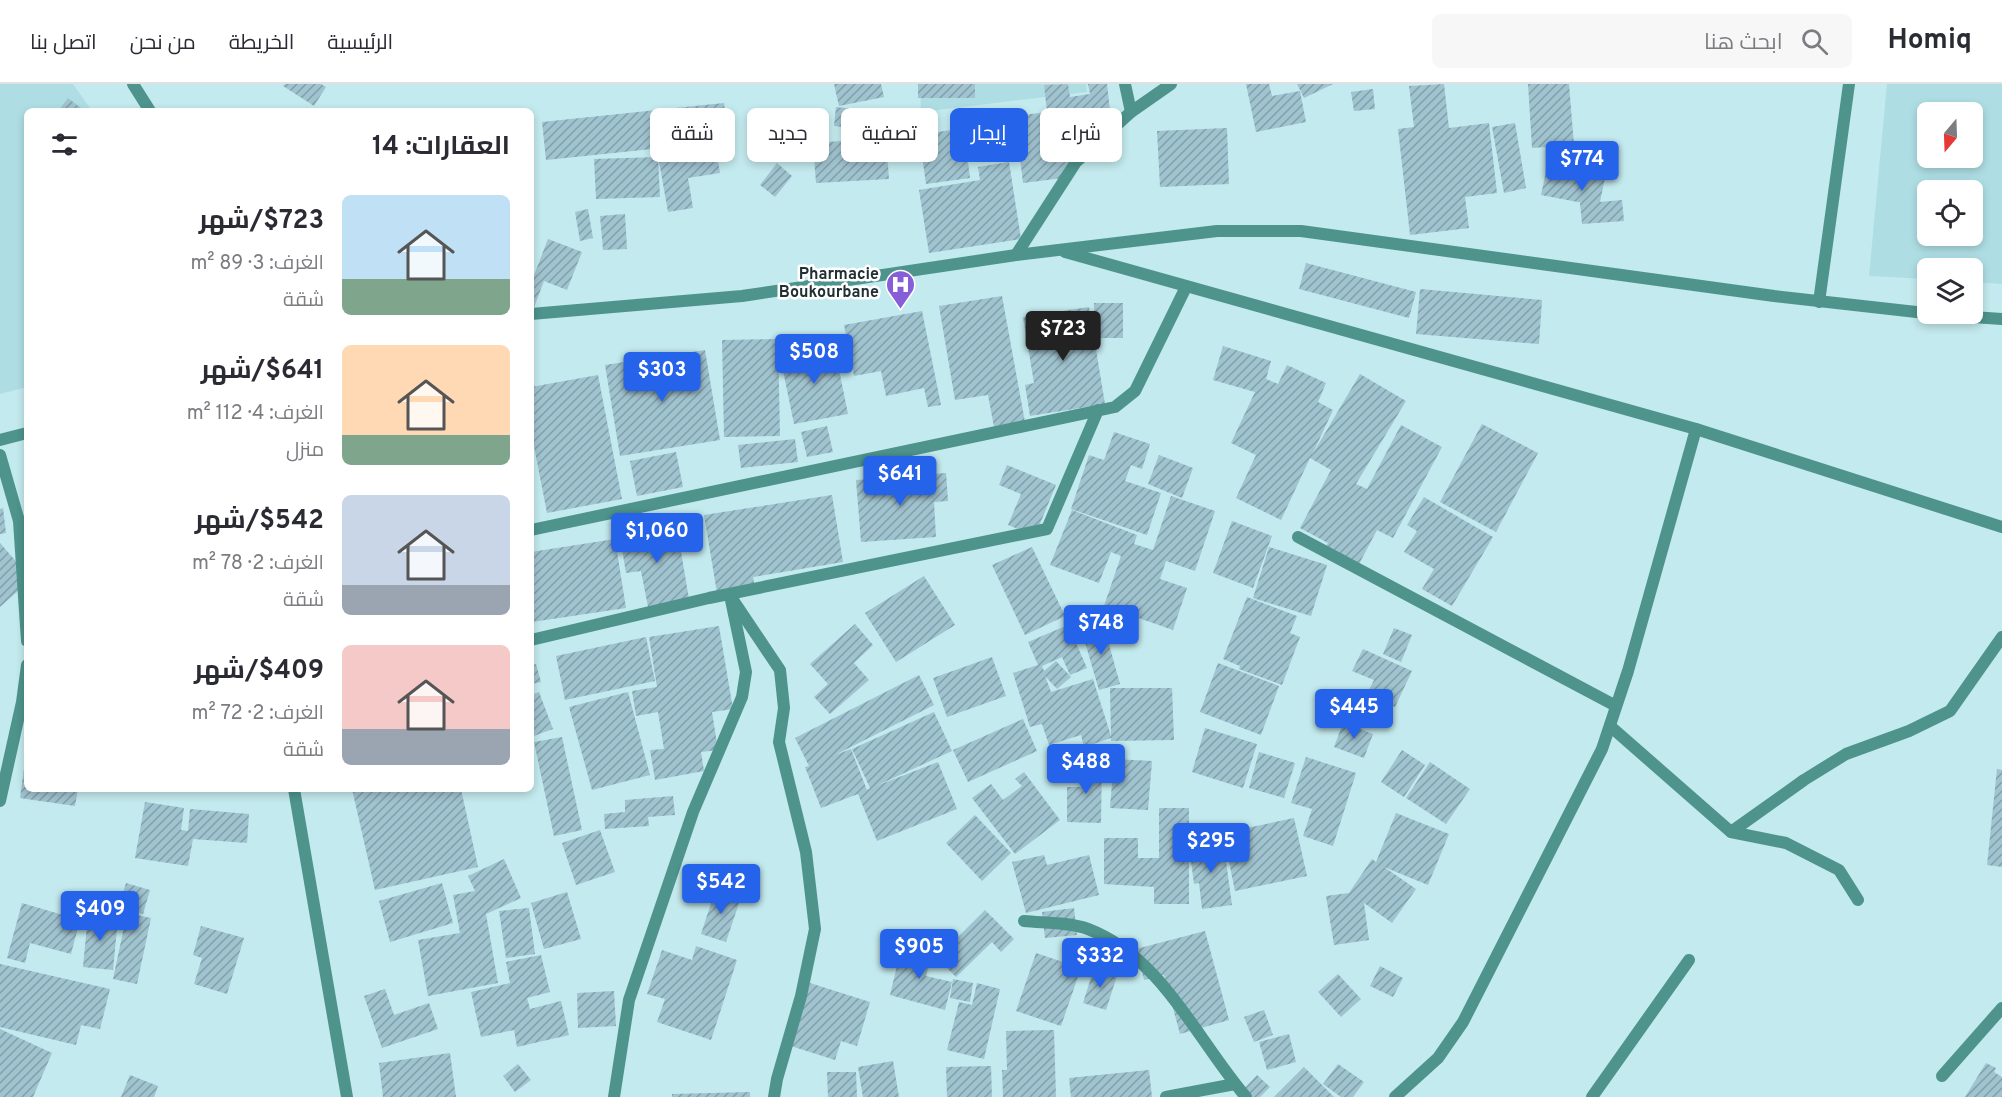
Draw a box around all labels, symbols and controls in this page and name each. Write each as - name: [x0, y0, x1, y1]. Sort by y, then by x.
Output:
- search box: [1432, 14, 1852, 68]
- text: Homiq: [1888, 23, 1972, 59]
- icon: search: [1798, 25, 1831, 58]
- text: اتصل بنا: [30, 30, 97, 57]
- text: من نحن: [130, 30, 196, 57]
- text: الخريطة: [229, 30, 294, 57]
- text: الرئيسية: [327, 30, 393, 57]
- text: ابحث هنا: [1704, 30, 1783, 57]
- north arrow: [1917, 102, 1983, 168]
- map controls: [1917, 102, 1983, 324]
- chip: شقة: [650, 108, 735, 162]
- chip: جديد: [747, 108, 829, 162]
- chip: تصفية: [841, 108, 938, 162]
- chip: إيجار: [950, 108, 1028, 162]
- chip: شراء: [1040, 108, 1122, 162]
- icon: filters: [48, 128, 81, 161]
- text: العقارات: 14: [372, 131, 510, 164]
- pin: $774: [1546, 141, 1618, 192]
- text: $774: [1560, 147, 1604, 173]
- button: locate: [1917, 180, 1983, 246]
- text: $723/شهر: [199, 205, 324, 238]
- icon: home: [390, 219, 462, 291]
- text: الغرف: 3 · 89 m²: [190, 251, 324, 277]
- button: layers: [1917, 258, 1983, 324]
- place label: Pharmacie Boukourbane: [779, 265, 879, 303]
- hospital icon: Pharmacie Boukourbane: [884, 268, 916, 310]
- text: شقة: [283, 288, 324, 314]
- pin: $723: [1027, 311, 1099, 362]
- text: $723: [1040, 317, 1086, 343]
- pin: $508: [778, 334, 850, 385]
- text: $508: [789, 340, 839, 366]
- pin: $303: [626, 352, 698, 403]
- text: $641/شهر: [201, 355, 324, 388]
- text: $303: [638, 358, 686, 384]
- icon: home: [390, 369, 462, 441]
- text: الغرف: 4 · 112 m²: [187, 401, 324, 427]
- text: منزل: [286, 438, 324, 464]
- pin: $641: [864, 456, 936, 507]
- text: $641: [877, 462, 923, 488]
- text: $542/شهر: [195, 505, 324, 538]
- pin: $1,060: [608, 513, 706, 564]
- icon: home: [390, 519, 462, 591]
- text: $1,060: [625, 519, 689, 545]
- text: الغرف: 2 · 78 m²: [192, 551, 324, 577]
- text: شقة: [283, 588, 324, 614]
- pin: $748: [1065, 605, 1137, 656]
- text: $748: [1078, 611, 1124, 637]
- text: $409/شهر: [194, 655, 324, 688]
- icon: home: [390, 669, 462, 741]
- pin: $445: [1318, 689, 1390, 740]
- text: $445: [1329, 695, 1379, 721]
- text: الغرف: 2 · 72 m²: [192, 701, 324, 727]
- text: شقة: [283, 738, 324, 764]
- pin: $488: [1050, 744, 1122, 795]
- text: $488: [1061, 750, 1111, 776]
- pin: $295: [1175, 823, 1247, 874]
- text: $295: [1187, 829, 1235, 855]
- pin: $542: [685, 864, 757, 915]
- text: $542: [696, 870, 746, 896]
- pin: $409: [64, 891, 136, 942]
- text: $409: [75, 897, 125, 923]
- pin: $905: [883, 929, 955, 980]
- text: $905: [894, 935, 944, 961]
- pin: $332: [1064, 938, 1136, 989]
- text: $332: [1076, 944, 1124, 970]

